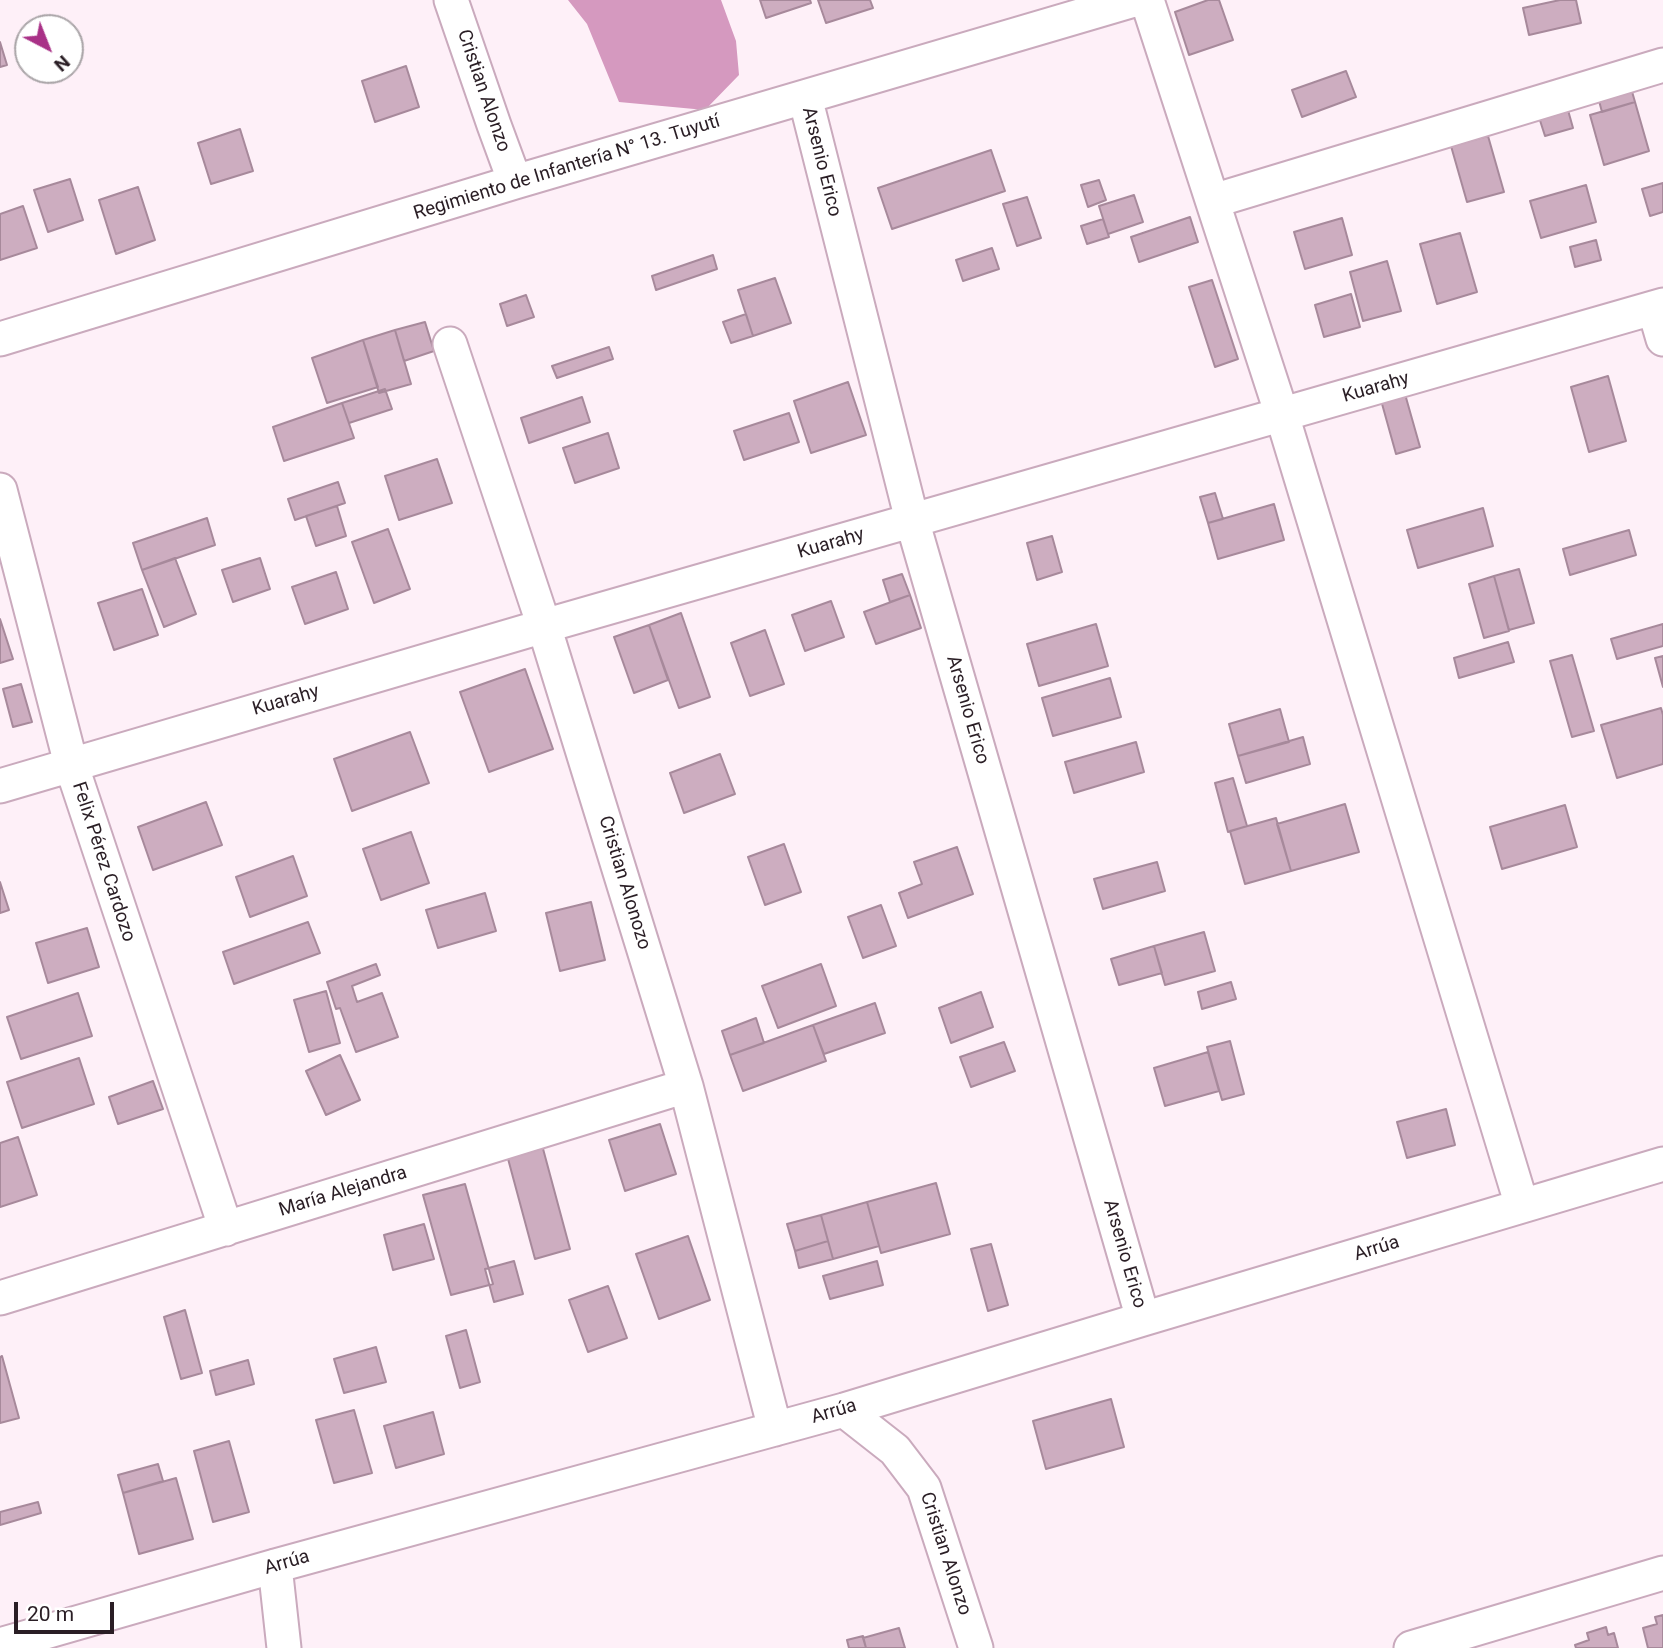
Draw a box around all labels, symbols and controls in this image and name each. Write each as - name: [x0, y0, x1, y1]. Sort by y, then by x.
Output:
- north arrow: [14, 14, 84, 84]
- street label: Cristian Alonzo: [451, 27, 515, 155]
- text: N: [49, 50, 75, 77]
- street label: Arsenio Erico: [796, 105, 846, 219]
- street label: Regimiento de Infantería N° 13. Tuyutí: [411, 110, 723, 226]
- street label: Kuarahy: [1340, 368, 1412, 408]
- street label: Kuarahy: [795, 524, 867, 564]
- street label: Arsenio Erico: [941, 653, 993, 767]
- street label: Kuarahy: [250, 681, 322, 721]
- street label: Felix Pérez Cardozo: [66, 779, 140, 945]
- street label: Cristian Alonozo: [593, 813, 655, 953]
- street label: María Alejandra: [276, 1162, 410, 1222]
- street label: Arsenio Erico: [1098, 1197, 1150, 1311]
- street label: Arrúa: [1352, 1231, 1402, 1267]
- street label: Arrúa: [809, 1395, 859, 1429]
- street label: Cristian Alonzo: [914, 1490, 976, 1618]
- street label: Arrúa: [262, 1546, 312, 1580]
- scale bar: [18, 1588, 117, 1632]
- text: 20 m: [27, 1602, 74, 1626]

